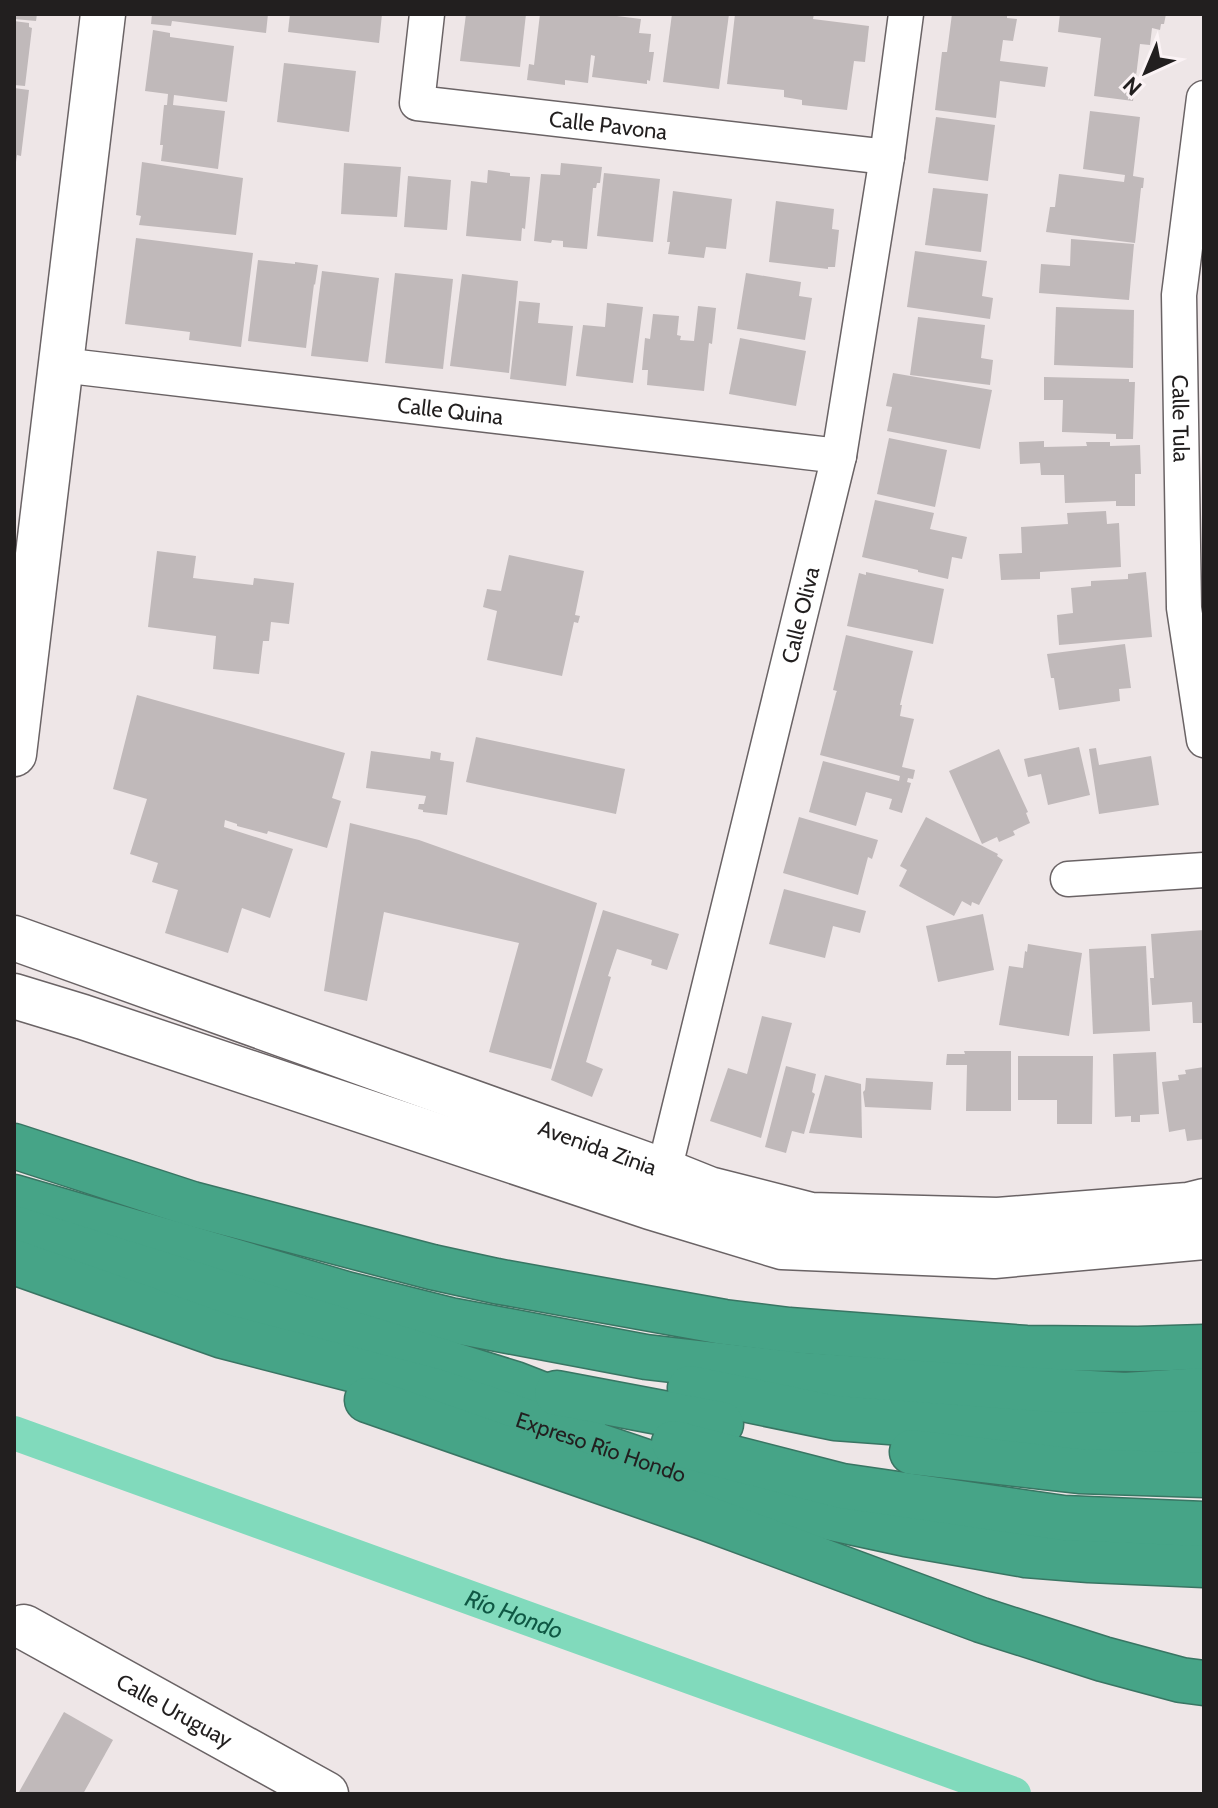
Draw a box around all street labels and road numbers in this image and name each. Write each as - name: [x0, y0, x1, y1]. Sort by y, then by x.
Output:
- street label: Calle Pavona: [548, 105, 669, 145]
- street label: Calle Tula: [1167, 374, 1195, 463]
- street label: Calle Quina: [396, 391, 505, 430]
- street label: Calle Oliva: [775, 563, 825, 666]
- street label: Avenida Zinia: [535, 1114, 661, 1181]
- street label: Expreso Río Hondo: [513, 1406, 690, 1488]
- street label: Calle Uruguay: [112, 1667, 237, 1753]

